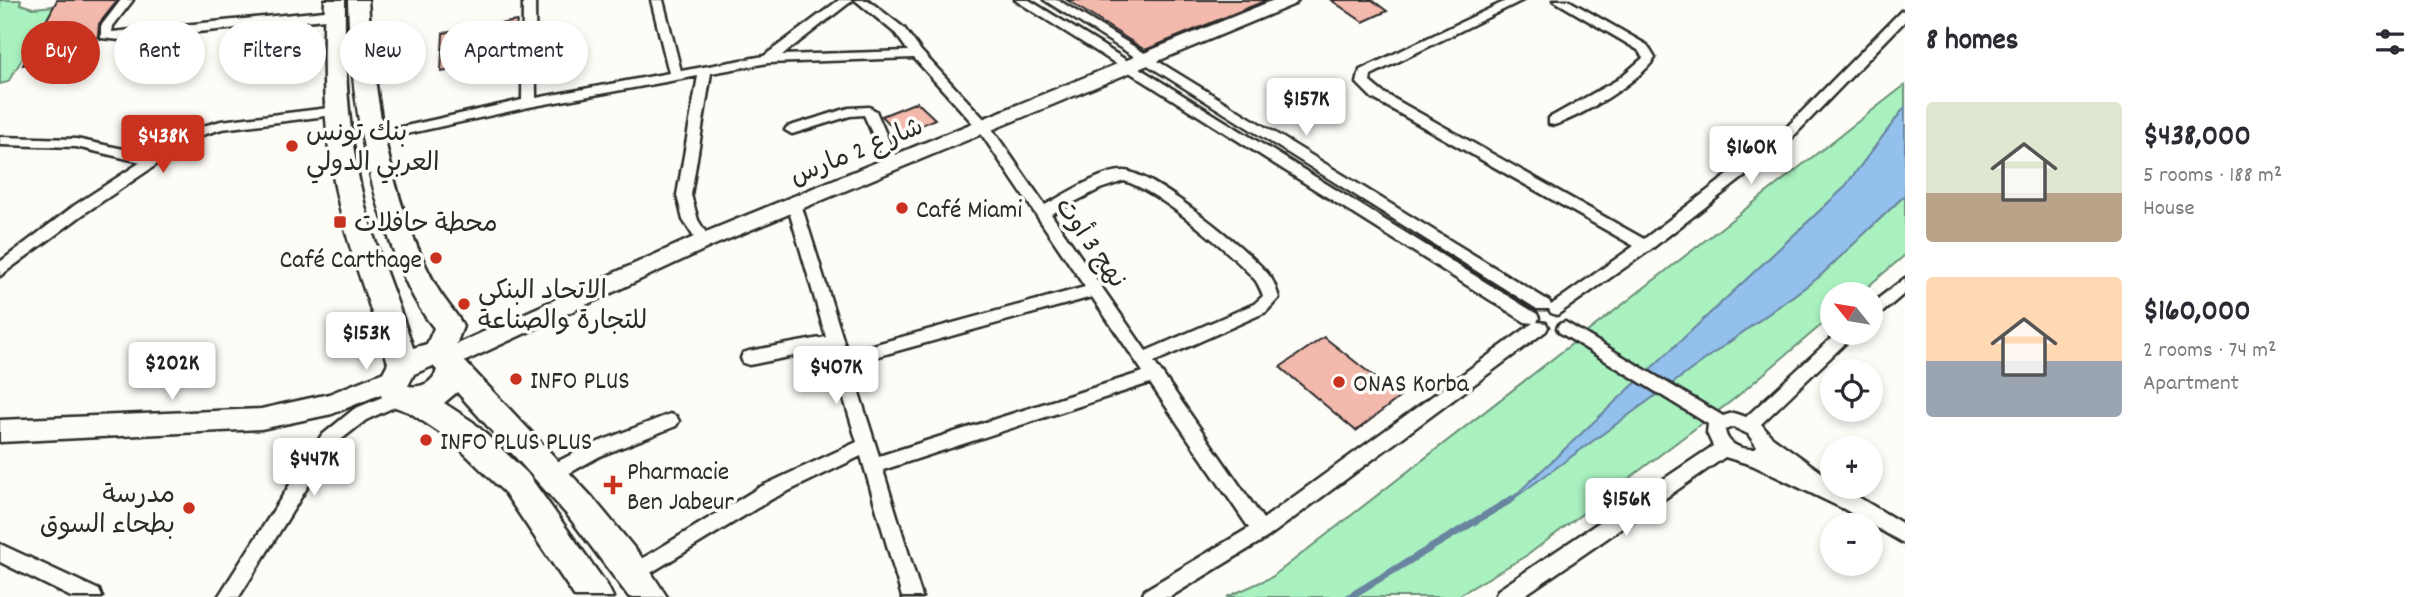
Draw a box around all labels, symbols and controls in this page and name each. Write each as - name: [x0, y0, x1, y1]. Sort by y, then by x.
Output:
- chip: Buy: [21, 21, 100, 84]
- chip: Rent: [114, 21, 205, 84]
- chip: Filters: [219, 21, 326, 84]
- chip: New: [340, 21, 426, 84]
- chip: Apartment: [440, 21, 588, 84]
- text: 8 homes: [1926, 21, 2018, 64]
- icon: filters: [2371, 23, 2409, 61]
- pin: $157K: [1257, 78, 1355, 138]
- text: $157K: [1283, 84, 1329, 117]
- street label: شارع 2 مارس: [785, 110, 930, 197]
- pin: $438K: [114, 116, 212, 175]
- place label: بنك تونس العربي الدولي: [306, 116, 439, 184]
- text: $438,000: [2143, 117, 2251, 160]
- text: $438K: [137, 121, 189, 154]
- pin: $160K: [1702, 127, 1800, 186]
- icon: home: [1982, 130, 2066, 214]
- text: $160K: [1725, 132, 1777, 165]
- marker: بنك تونس العربي الدولي: [284, 138, 300, 154]
- text: 5 rooms · 188 m²: [2143, 160, 2282, 193]
- street label: نهج 3 أوت: [1044, 191, 1134, 297]
- place label: Café Miami: [916, 193, 1022, 230]
- text: House: [2143, 193, 2195, 226]
- marker: Café Miami: [894, 200, 910, 216]
- place label: محطة حافلات: [354, 207, 498, 244]
- marker: محطة حافلات: [332, 214, 348, 230]
- place label: Café Carthage: [279, 243, 422, 280]
- marker: Café Carthage: [428, 250, 444, 266]
- place label: الاتحاد البنكي للتجارة والصناعة: [478, 274, 647, 341]
- north arrow: [1820, 282, 1883, 345]
- map controls: [1820, 282, 1883, 576]
- text: $160,000: [2143, 292, 2251, 335]
- marker: الاتحاد البنكي للتجارة والصناعة: [456, 296, 472, 312]
- icon: home: [1982, 305, 2066, 389]
- pin: $153K: [317, 312, 415, 372]
- text: $153K: [342, 318, 390, 351]
- text: 2 rooms · 74 m²: [2143, 335, 2276, 368]
- pin: $202K: [123, 342, 221, 402]
- pin: $407K: [787, 346, 885, 406]
- text: $202K: [145, 348, 199, 381]
- text: $407K: [809, 352, 863, 385]
- button: locate: [1820, 359, 1883, 422]
- place label: INFO PLUS: [530, 364, 630, 401]
- place label: ONAS Korba: [1353, 367, 1470, 404]
- text: Apartment: [2143, 368, 2239, 401]
- marker: INFO PLUS: [508, 371, 524, 387]
- marker: ONAS Korba: [1331, 374, 1347, 390]
- place label: INFO PLUS PLUS: [440, 425, 592, 462]
- marker: INFO PLUS PLUS: [418, 432, 434, 448]
- button: +: [1820, 436, 1883, 499]
- pin: $447K: [265, 438, 363, 498]
- text: $447K: [289, 444, 339, 477]
- place label: Pharmacie Ben Jabeur: [627, 455, 734, 522]
- marker: Pharmacie Ben Jabeur: [605, 477, 621, 493]
- place label: مدرسة بطحاء السوق: [40, 478, 175, 545]
- pin: $156K: [1577, 478, 1675, 538]
- text: $156K: [1601, 484, 1651, 517]
- marker: مدرسة بطحاء السوق: [181, 500, 197, 516]
- button: −: [1820, 513, 1883, 576]

